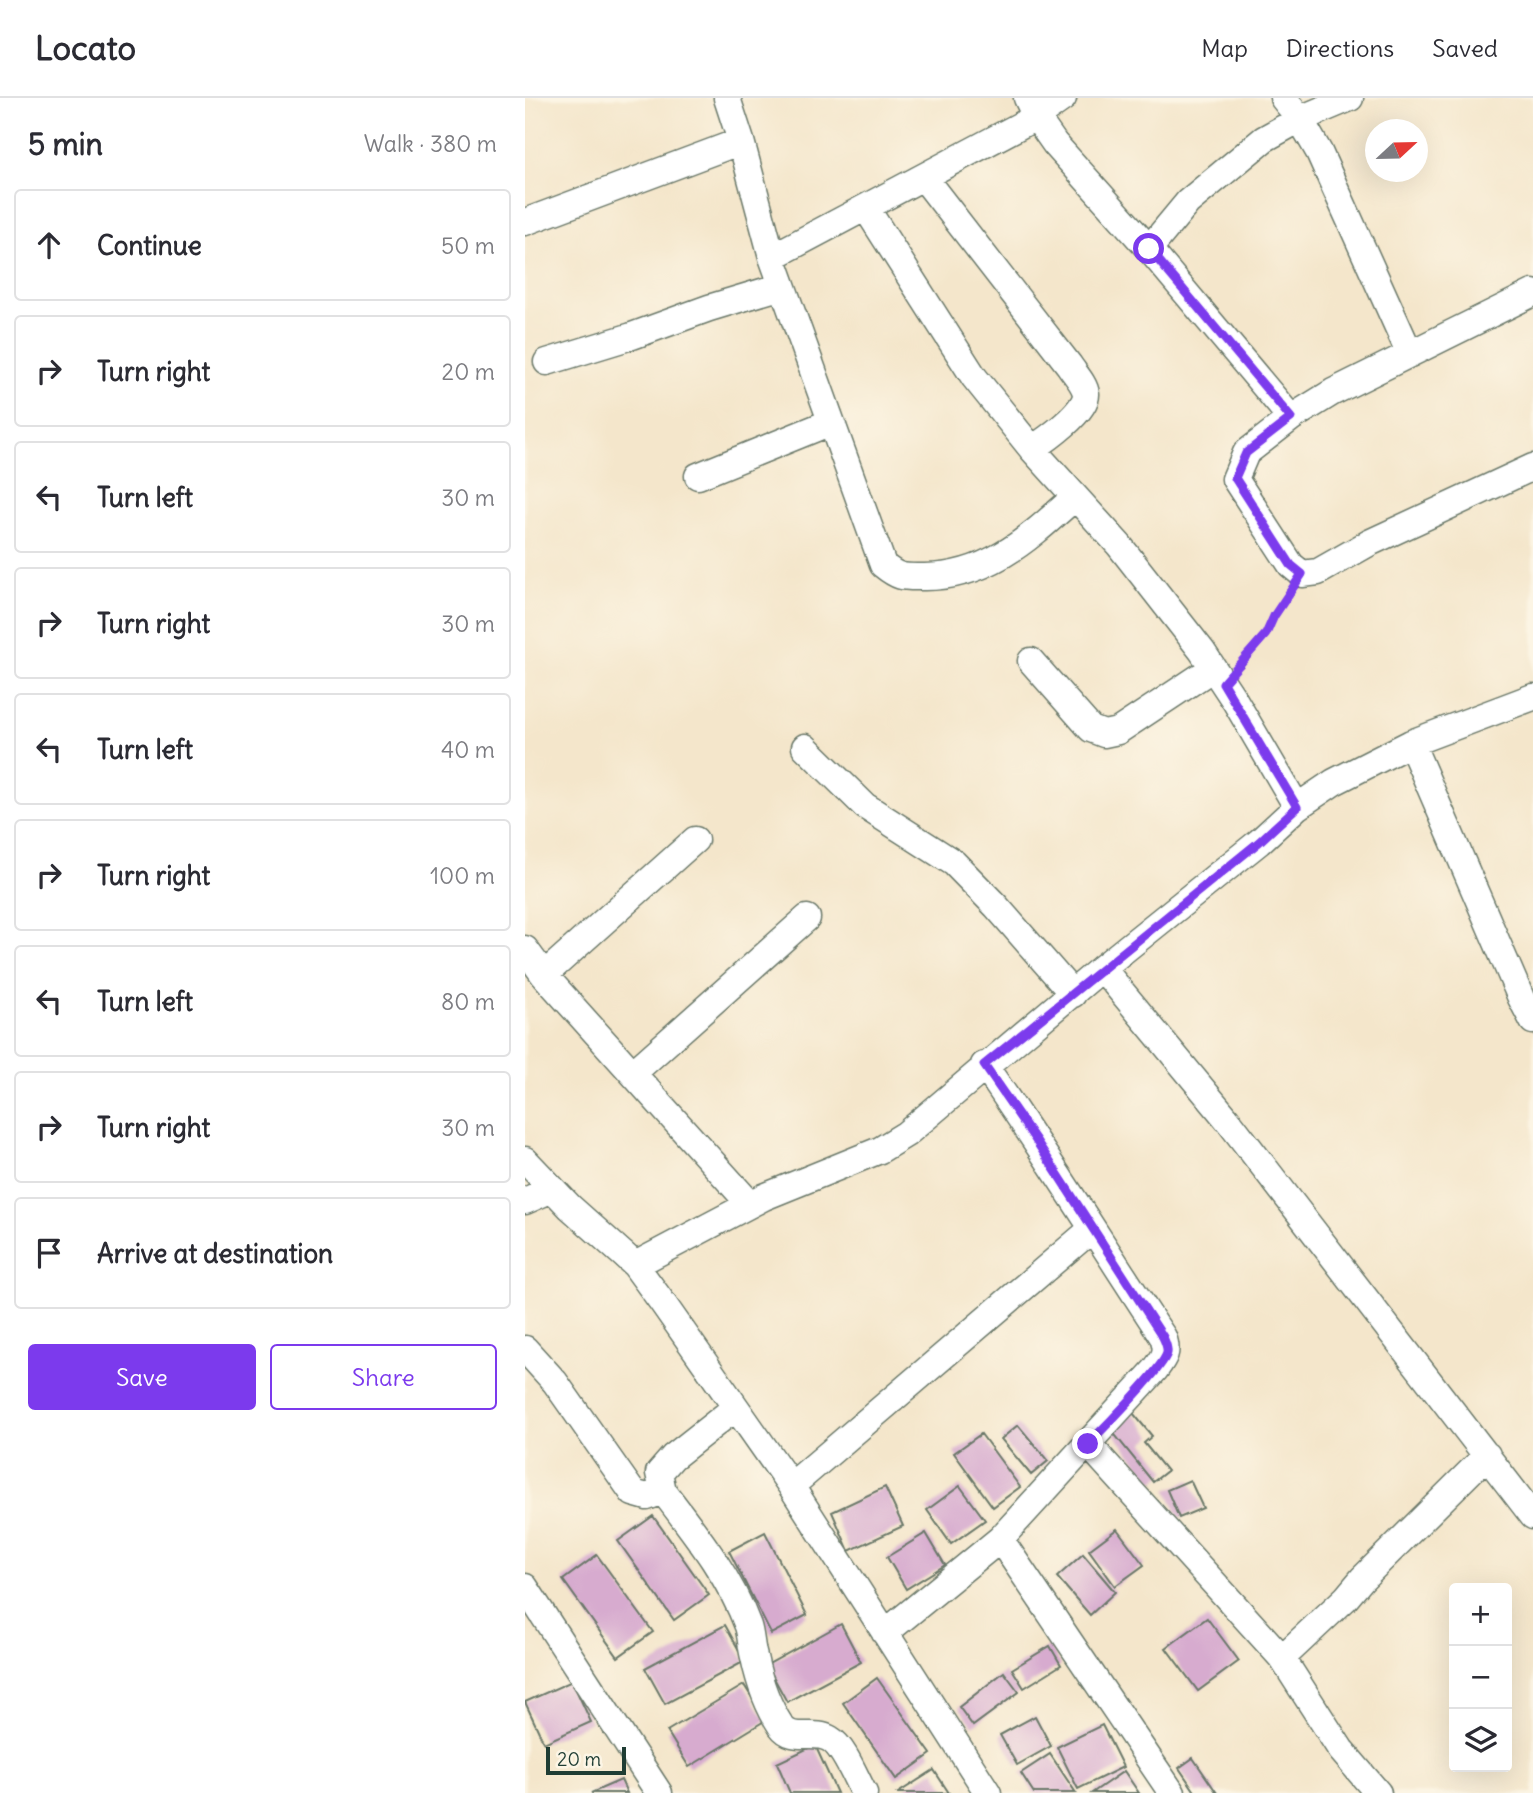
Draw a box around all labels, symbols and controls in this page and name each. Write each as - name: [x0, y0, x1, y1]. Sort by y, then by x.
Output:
- text: Locato: [35, 27, 136, 69]
- text: Map: [1201, 33, 1248, 63]
- text: Directions: [1286, 33, 1394, 63]
- text: Saved: [1432, 33, 1498, 63]
- north arrow: [1365, 119, 1428, 182]
- text: 5 min: [28, 125, 103, 163]
- text: Walk · 380 m: [364, 129, 497, 158]
- icon: ahead: [30, 226, 68, 264]
- text: Continue: [97, 229, 202, 262]
- text: 50 m: [441, 231, 495, 260]
- route start: [1133, 233, 1164, 264]
- icon: right: [30, 352, 68, 390]
- text: Turn right: [97, 355, 210, 388]
- text: 20 m: [442, 357, 495, 386]
- icon: left: [30, 478, 68, 516]
- text: Turn left: [97, 481, 193, 514]
- text: 30 m: [441, 483, 495, 512]
- icon: right: [30, 604, 68, 642]
- text: Turn right: [97, 607, 210, 640]
- text: 30 m: [441, 609, 495, 638]
- icon: left: [30, 730, 68, 768]
- text: Turn left: [97, 733, 193, 766]
- text: 40 m: [441, 735, 495, 764]
- icon: right: [30, 856, 68, 894]
- text: Turn right: [97, 859, 210, 892]
- text: 100 m: [430, 861, 495, 890]
- icon: left: [30, 982, 68, 1020]
- text: Turn left: [97, 985, 193, 1018]
- text: 80 m: [441, 987, 495, 1016]
- icon: right: [30, 1108, 68, 1146]
- text: Turn right: [97, 1111, 210, 1144]
- text: 30 m: [441, 1113, 495, 1142]
- icon: arrive: [30, 1234, 68, 1272]
- text: Arrive at destination: [97, 1237, 333, 1270]
- button: Save: [28, 1344, 256, 1410]
- button: Share: [270, 1344, 497, 1410]
- route end: [1072, 1428, 1103, 1459]
- map controls: [1449, 1583, 1512, 1772]
- button: +: [1449, 1583, 1512, 1646]
- button: −: [1449, 1646, 1512, 1709]
- button: layers: [1449, 1709, 1512, 1772]
- scale bar: [546, 1744, 627, 1776]
- text: 20 m: [557, 1747, 601, 1771]

